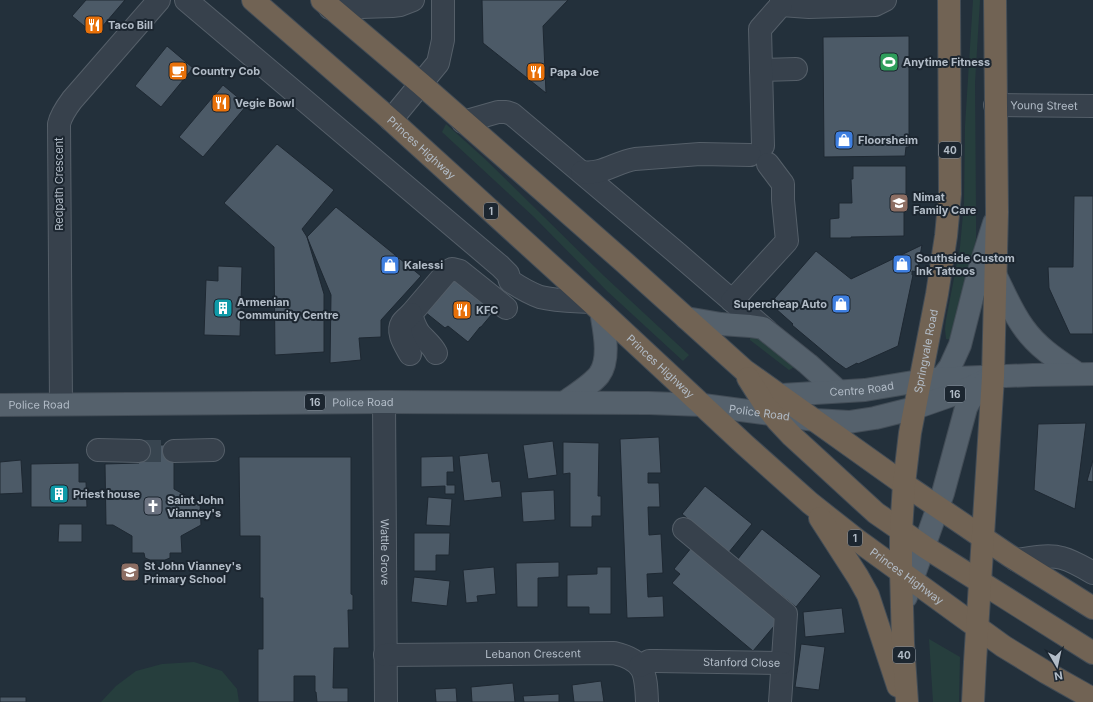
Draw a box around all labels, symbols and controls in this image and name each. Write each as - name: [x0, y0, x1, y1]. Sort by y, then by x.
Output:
- restaurant icon: Taco Bill: [83, 14, 105, 36]
- place label: Taco Bill: [108, 18, 153, 32]
- sports icon: Anytime Fitness: [878, 51, 900, 73]
- place label: Anytime Fitness: [903, 55, 990, 69]
- cafe icon: Country Cob: [167, 60, 189, 82]
- restaurant icon: Papa Joe: [525, 61, 547, 83]
- place label: Country Cob: [192, 64, 260, 78]
- place label: Papa Joe: [550, 65, 600, 79]
- restaurant icon: Vegie Bowl: [210, 92, 232, 114]
- place label: Vegie Bowl: [235, 96, 294, 110]
- street label: Young Street: [1010, 98, 1078, 113]
- street label: Princes Highway: [384, 113, 458, 182]
- shop icon: Floorsheim: [833, 129, 855, 151]
- place label: Floorsheim: [858, 133, 918, 147]
- street label: Redpath Crescent: [52, 137, 66, 231]
- road number: 40: [939, 142, 961, 158]
- place label: Nimat Family Care: [913, 190, 977, 217]
- school or university icon: Nimat Family Care: [888, 192, 910, 214]
- road number: 1: [484, 203, 498, 219]
- place label: Southside Custom Ink Tattoos: [916, 251, 1015, 278]
- shop icon: Southside Custom Ink Tattoos: [891, 253, 913, 275]
- shop icon: Kalessi: [379, 254, 401, 276]
- place label: Kalessi: [404, 258, 443, 272]
- shop icon: Supercheap Auto: [830, 293, 852, 315]
- place label: Armenian Community Centre: [237, 295, 339, 322]
- building icon: Armenian Community Centre: [212, 297, 234, 319]
- place label: Supercheap Auto: [734, 297, 827, 311]
- restaurant icon: KFC: [451, 299, 473, 321]
- place label: KFC: [476, 303, 499, 317]
- street label: Springvale Road: [911, 308, 941, 394]
- street label: Princes Highway: [624, 331, 697, 401]
- street label: Centre Road: [829, 378, 895, 399]
- road number: 16: [945, 386, 965, 402]
- road number: 16: [305, 394, 325, 410]
- street label: Police Road: [332, 395, 394, 409]
- street label: Police Road: [8, 397, 70, 412]
- street label: Police Road: [728, 402, 791, 424]
- building icon: Priest house: [48, 483, 70, 505]
- place label: Priest house: [73, 487, 141, 501]
- place label: Saint John Vianney's: [167, 493, 224, 520]
- church icon: Saint John Vianney's: [142, 495, 164, 517]
- street label: Wattle Grove: [378, 519, 392, 585]
- road number: 1: [848, 530, 862, 546]
- street label: Princes Highway: [867, 545, 946, 608]
- place label: St John Vianney's Primary School: [144, 559, 241, 586]
- school or university icon: St John Vianney's Primary School: [119, 561, 141, 583]
- street label: Lebanon Crescent: [485, 646, 581, 661]
- north arrow: [1037, 646, 1077, 686]
- road number: 40: [893, 647, 915, 663]
- street label: Stanford Close: [703, 655, 780, 670]
- text: N: [1053, 668, 1064, 683]

